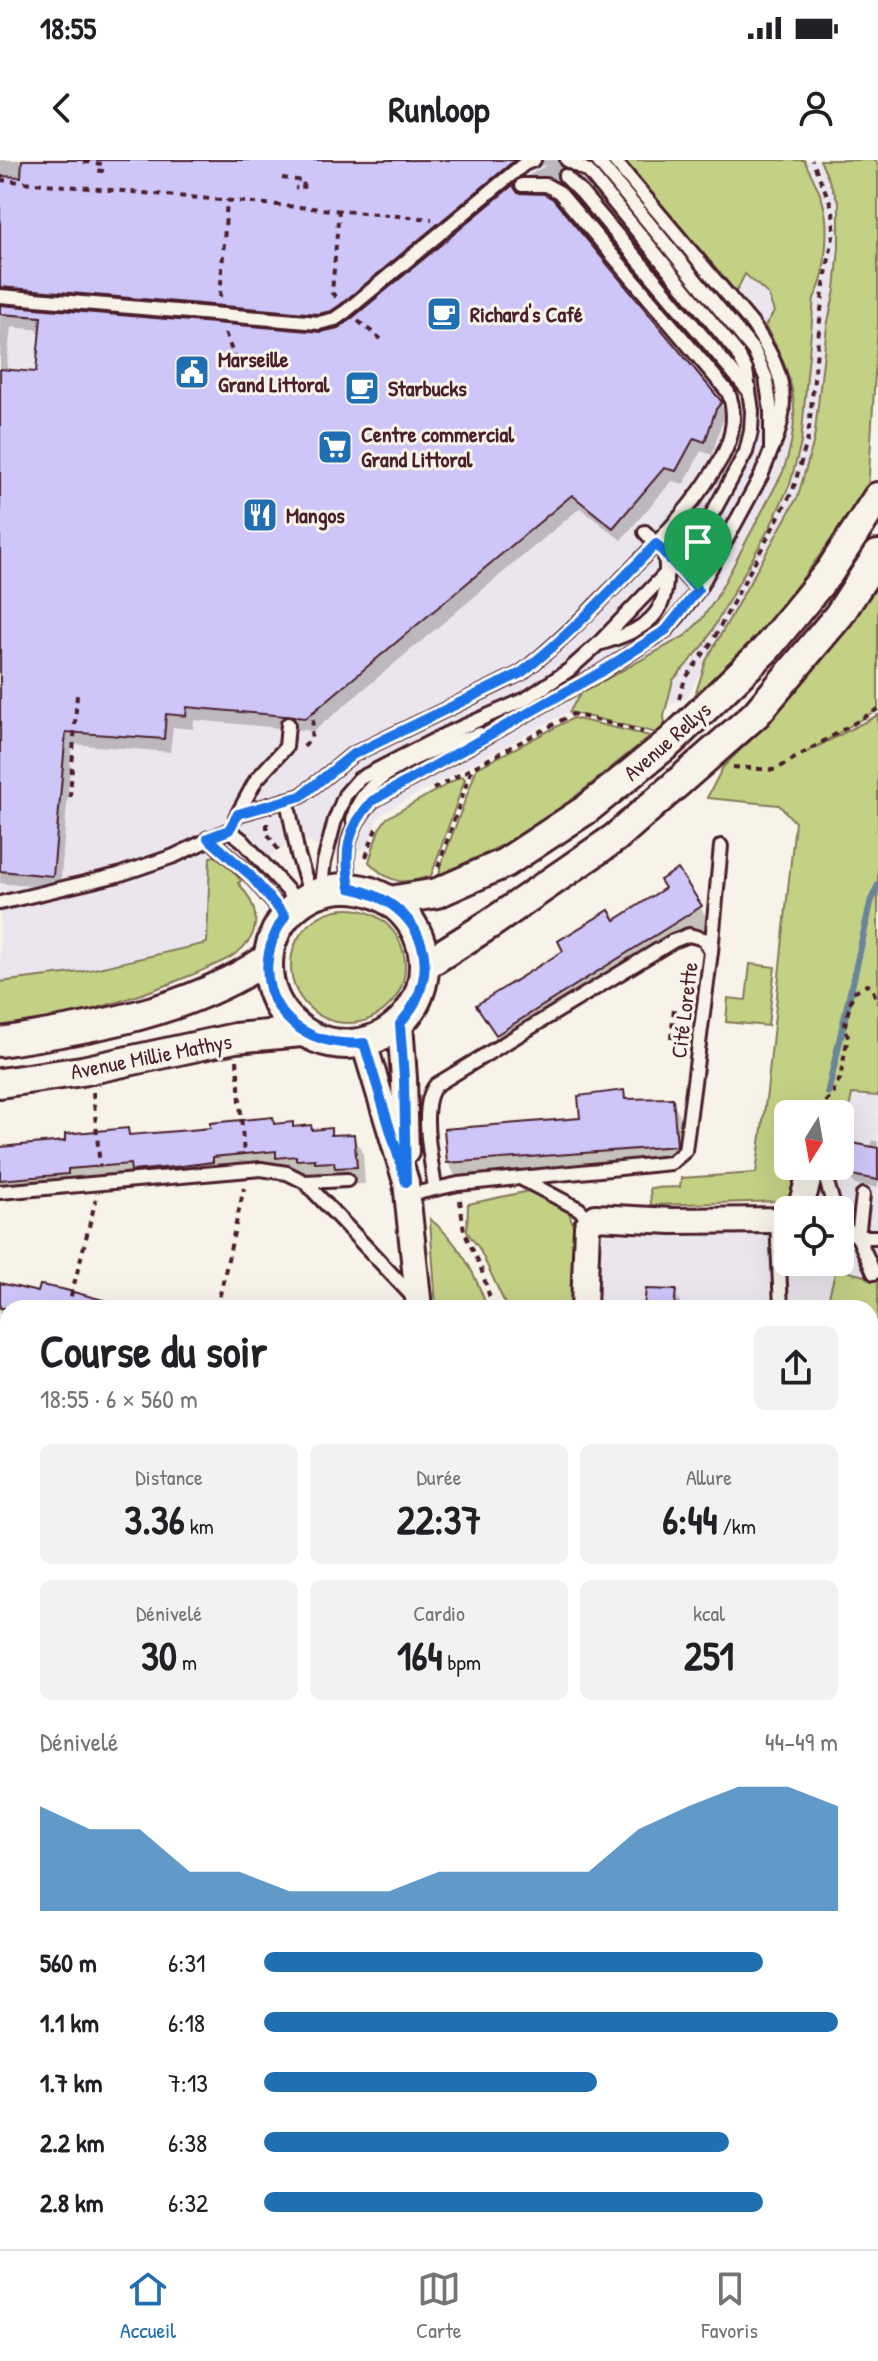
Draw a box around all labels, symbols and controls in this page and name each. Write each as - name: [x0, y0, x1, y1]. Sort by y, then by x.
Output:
- text: 18:55: [40, 8, 96, 48]
- text: Runloop: [388, 84, 490, 133]
- icon: back: [40, 86, 84, 130]
- icon: person: [794, 86, 838, 130]
- cafe icon: Richard's Café: [425, 295, 463, 333]
- place label: Richard's Café: [470, 299, 583, 329]
- place label: Marseille Grand Littoral: [218, 344, 330, 399]
- public building icon: Marseille Grand Littoral: [173, 353, 211, 391]
- cafe icon: Starbucks: [343, 369, 381, 407]
- place label: Starbucks: [388, 373, 467, 403]
- place label: Centre commercial Grand Littoral: [361, 419, 515, 474]
- supermarket icon: Centre commercial Grand Littoral: [316, 428, 354, 466]
- restaurant icon: Mangos: [241, 496, 279, 534]
- place label: Mangos: [286, 500, 345, 531]
- pin: [664, 508, 732, 590]
- icon: arrive: [676, 520, 720, 564]
- street label: Avenue Rellys: [617, 695, 717, 787]
- street label: Cité Lorette: [663, 960, 705, 1060]
- street label: Avenue Millie Mathys: [68, 1026, 234, 1086]
- north arrow: [774, 1100, 854, 1180]
- map controls: [774, 1100, 854, 1276]
- button: locate: [774, 1196, 854, 1276]
- text: Course du soir: [40, 1321, 267, 1381]
- button: share: [754, 1326, 838, 1410]
- text: 18:55 · 6 × 560 m: [40, 1381, 198, 1416]
- text: Distance: [135, 1462, 203, 1492]
- text: Durée: [416, 1462, 462, 1492]
- text: Allure: [686, 1462, 732, 1492]
- text: 3.36: [124, 1492, 185, 1546]
- text: 22:37: [397, 1492, 481, 1546]
- text: 6:44: [662, 1492, 717, 1546]
- text: km: [185, 1511, 214, 1541]
- text: /km: [717, 1511, 756, 1541]
- text: Dénivelé: [136, 1598, 202, 1628]
- text: Cardio: [413, 1598, 465, 1628]
- text: kcal: [693, 1598, 725, 1628]
- text: 30: [141, 1628, 177, 1682]
- text: 164: [397, 1628, 442, 1682]
- text: 251: [684, 1628, 734, 1682]
- text: m: [177, 1647, 197, 1677]
- text: bpm: [442, 1647, 481, 1677]
- text: Dénivelé: [40, 1724, 118, 1759]
- text: 44–49 m: [765, 1724, 838, 1759]
- text: 560 m: [40, 1945, 97, 1980]
- text: 6:31: [168, 1945, 206, 1980]
- text: 1.1 km: [40, 2005, 99, 2040]
- text: 6:18: [168, 2005, 205, 2040]
- text: 1.7 km: [40, 2065, 102, 2100]
- text: 7:13: [168, 2065, 208, 2100]
- text: 2.2 km: [40, 2125, 104, 2160]
- text: 6:38: [168, 2125, 207, 2160]
- text: 2.8 km: [40, 2185, 103, 2220]
- text: 6:32: [168, 2185, 208, 2220]
- tab: Accueil: [120, 2267, 176, 2345]
- tab: Carte: [416, 2267, 462, 2345]
- tab: Favoris: [702, 2267, 758, 2345]

